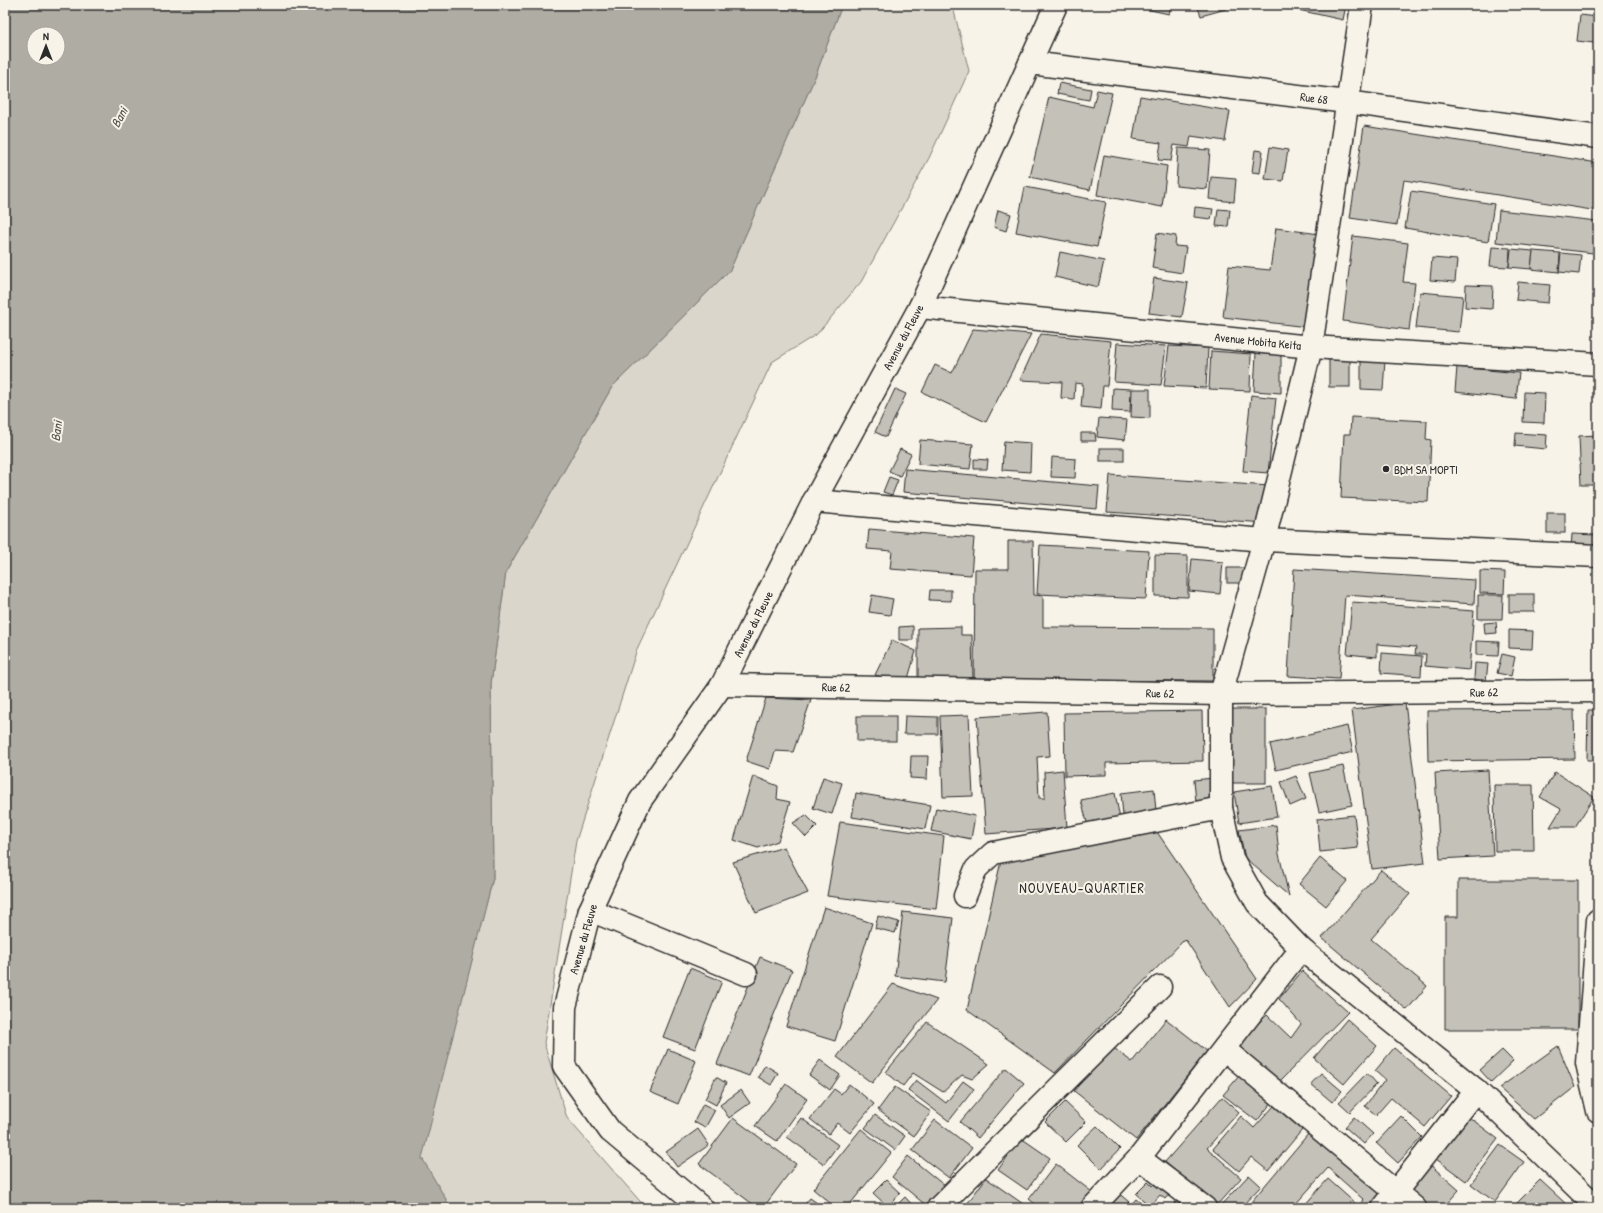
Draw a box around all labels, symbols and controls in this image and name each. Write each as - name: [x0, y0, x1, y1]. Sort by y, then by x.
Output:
- north arrow: [26, 26, 66, 66]
- text: N: [43, 29, 49, 43]
- street label: Rue 68: [1299, 88, 1329, 108]
- water label: Bani: [106, 103, 132, 130]
- street label: Avenue du Fleuve: [879, 301, 928, 373]
- street label: Avenue Mobita Keita: [1214, 328, 1302, 354]
- water label: Bani: [46, 419, 66, 442]
- place label: BDM SA MOPTI: [1394, 461, 1458, 478]
- marker: BDM SA MOPTI: [1381, 464, 1391, 474]
- street label: Avenue du Fleuve: [729, 588, 777, 660]
- street label: Rue 62: [822, 678, 851, 696]
- street label: Rue 62: [1470, 683, 1499, 701]
- street label: Rue 62: [1146, 684, 1175, 702]
- district label: NOUVEAU-QUARTIER: [1019, 878, 1145, 897]
- street label: Avenue du Fleuve: [565, 902, 601, 976]

